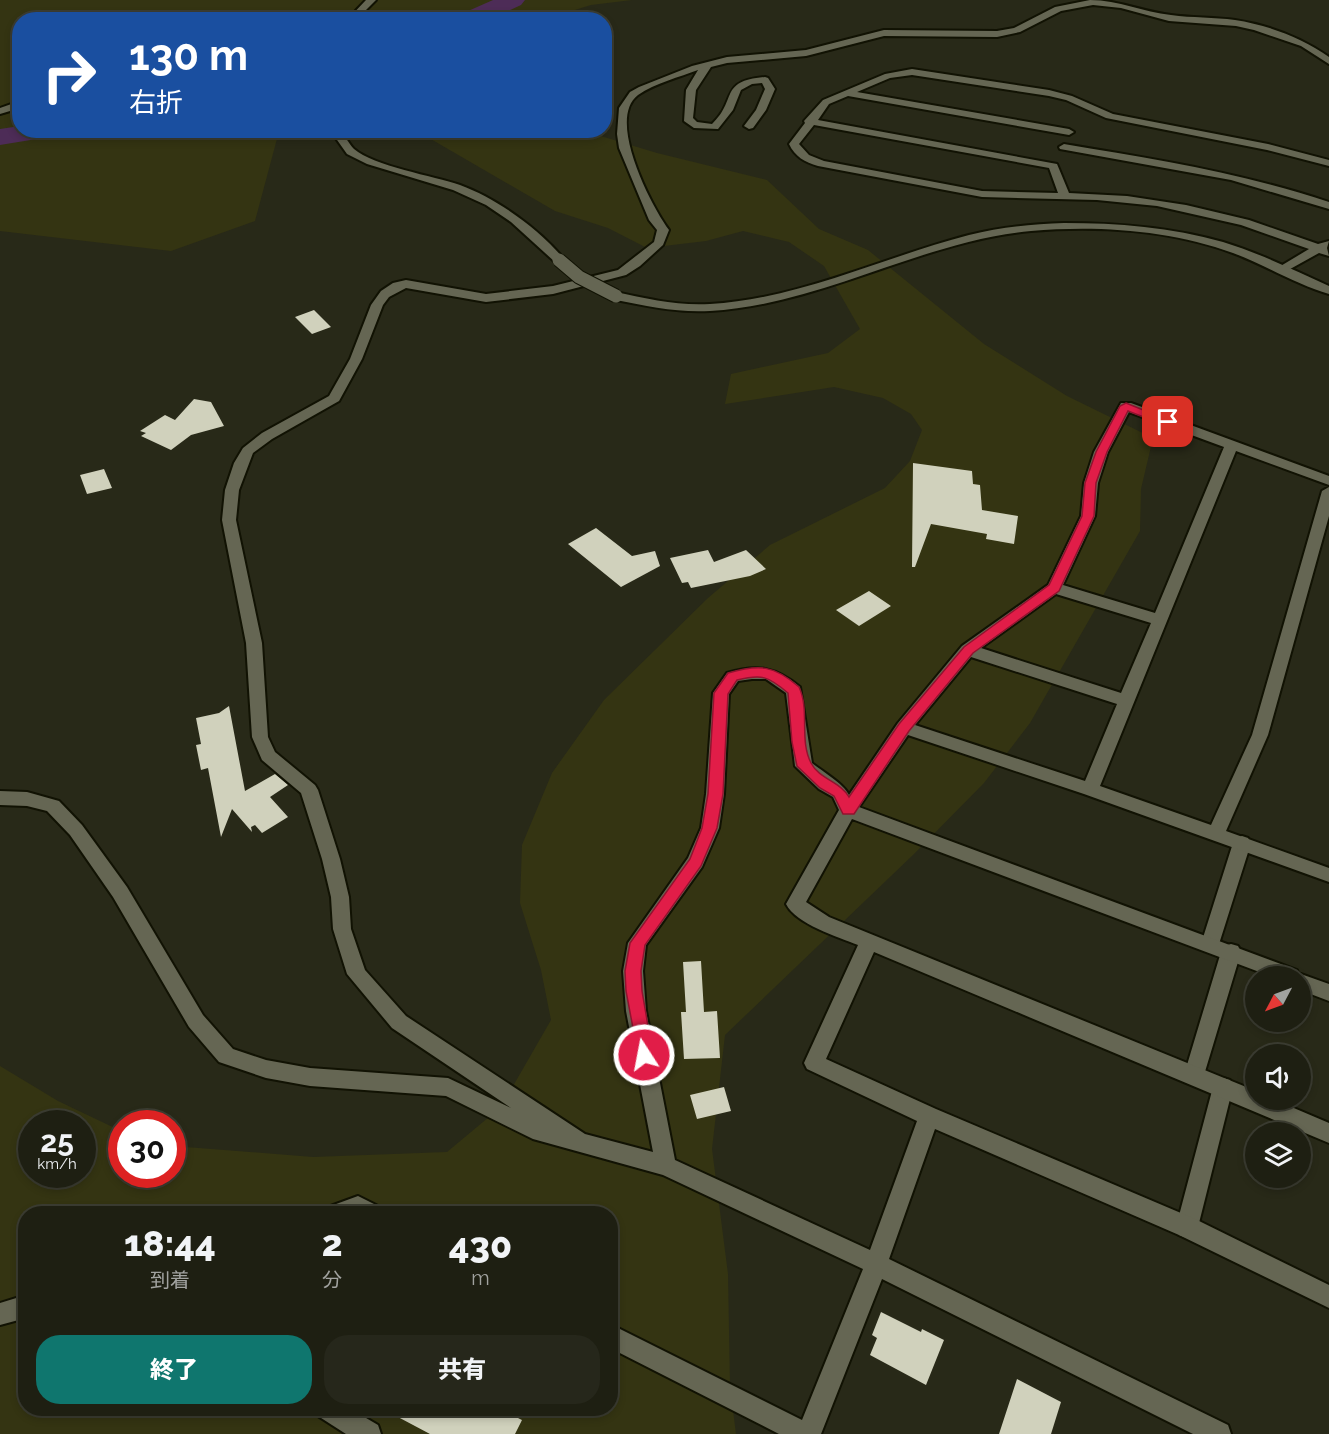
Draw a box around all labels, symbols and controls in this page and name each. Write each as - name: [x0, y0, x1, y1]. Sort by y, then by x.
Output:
- text: 130 m: [129, 31, 248, 80]
- icon: right: [30, 36, 108, 114]
- text: 右折: [129, 87, 183, 118]
- pin: [1142, 396, 1193, 447]
- icon: arrive: [1151, 405, 1184, 438]
- north arrow: [1245, 966, 1311, 1032]
- map controls: [1245, 966, 1311, 1188]
- position arrow: [612, 1023, 676, 1087]
- button: sound: [1245, 1044, 1311, 1110]
- speed limit sign: 30: [108, 1110, 186, 1188]
- button: layers: [1245, 1122, 1311, 1188]
- text: 25: [40, 1124, 74, 1159]
- text: km/h: [37, 1155, 77, 1173]
- text: 18:44: [124, 1222, 216, 1264]
- text: 2: [322, 1222, 343, 1264]
- text: 430: [449, 1224, 512, 1266]
- text: m: [471, 1266, 490, 1290]
- text: 到着: [150, 1268, 190, 1292]
- text: 分: [322, 1268, 342, 1292]
- button: 終了: [36, 1335, 312, 1404]
- button: 共有: [324, 1335, 600, 1404]

